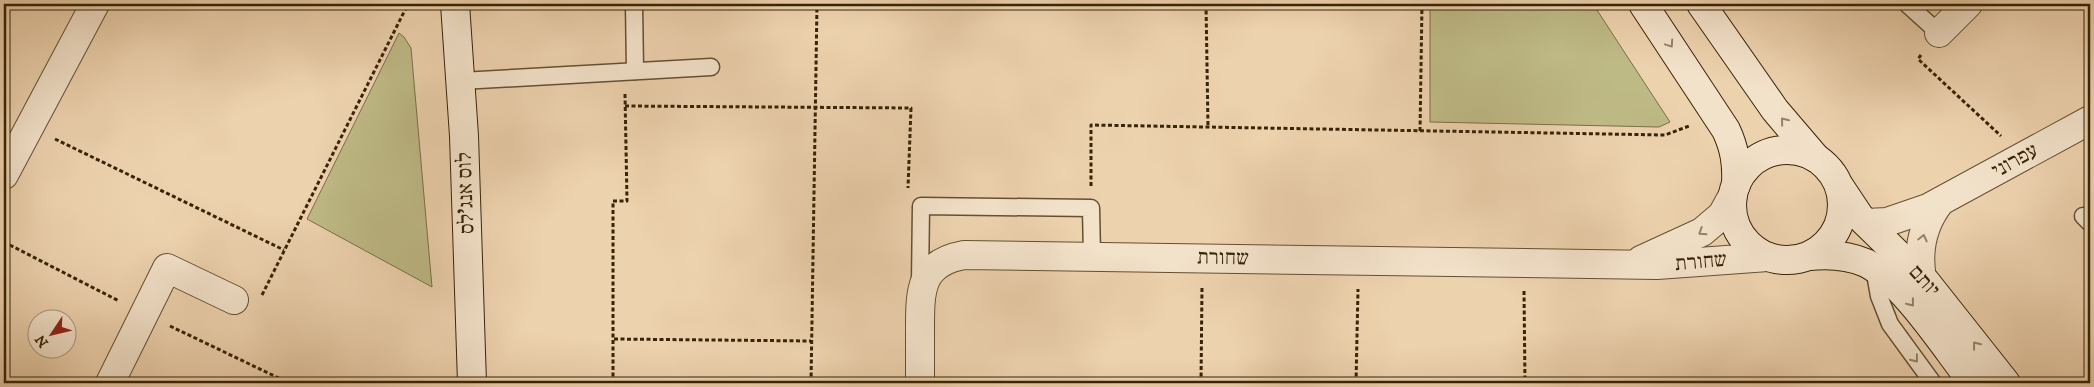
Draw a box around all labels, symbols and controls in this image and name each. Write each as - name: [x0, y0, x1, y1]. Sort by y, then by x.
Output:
- one-way arrow: [1664, 39, 1674, 48]
- one-way arrow: [1781, 118, 1790, 127]
- street label: עפרוני: [1987, 138, 2043, 184]
- street label: לוס אנג'לס: [452, 152, 480, 234]
- one-way arrow: [1698, 225, 1707, 235]
- one-way arrow: [1917, 233, 1928, 242]
- street label: שחורת: [1197, 245, 1249, 271]
- street label: שחורת: [1674, 247, 1728, 277]
- street label: יותם: [1903, 260, 1945, 303]
- one-way arrow: [1906, 298, 1915, 307]
- north arrow: [28, 310, 78, 360]
- text: N: [31, 331, 53, 351]
- one-way arrow: [1974, 342, 1982, 351]
- one-way arrow: [1909, 353, 1918, 363]

